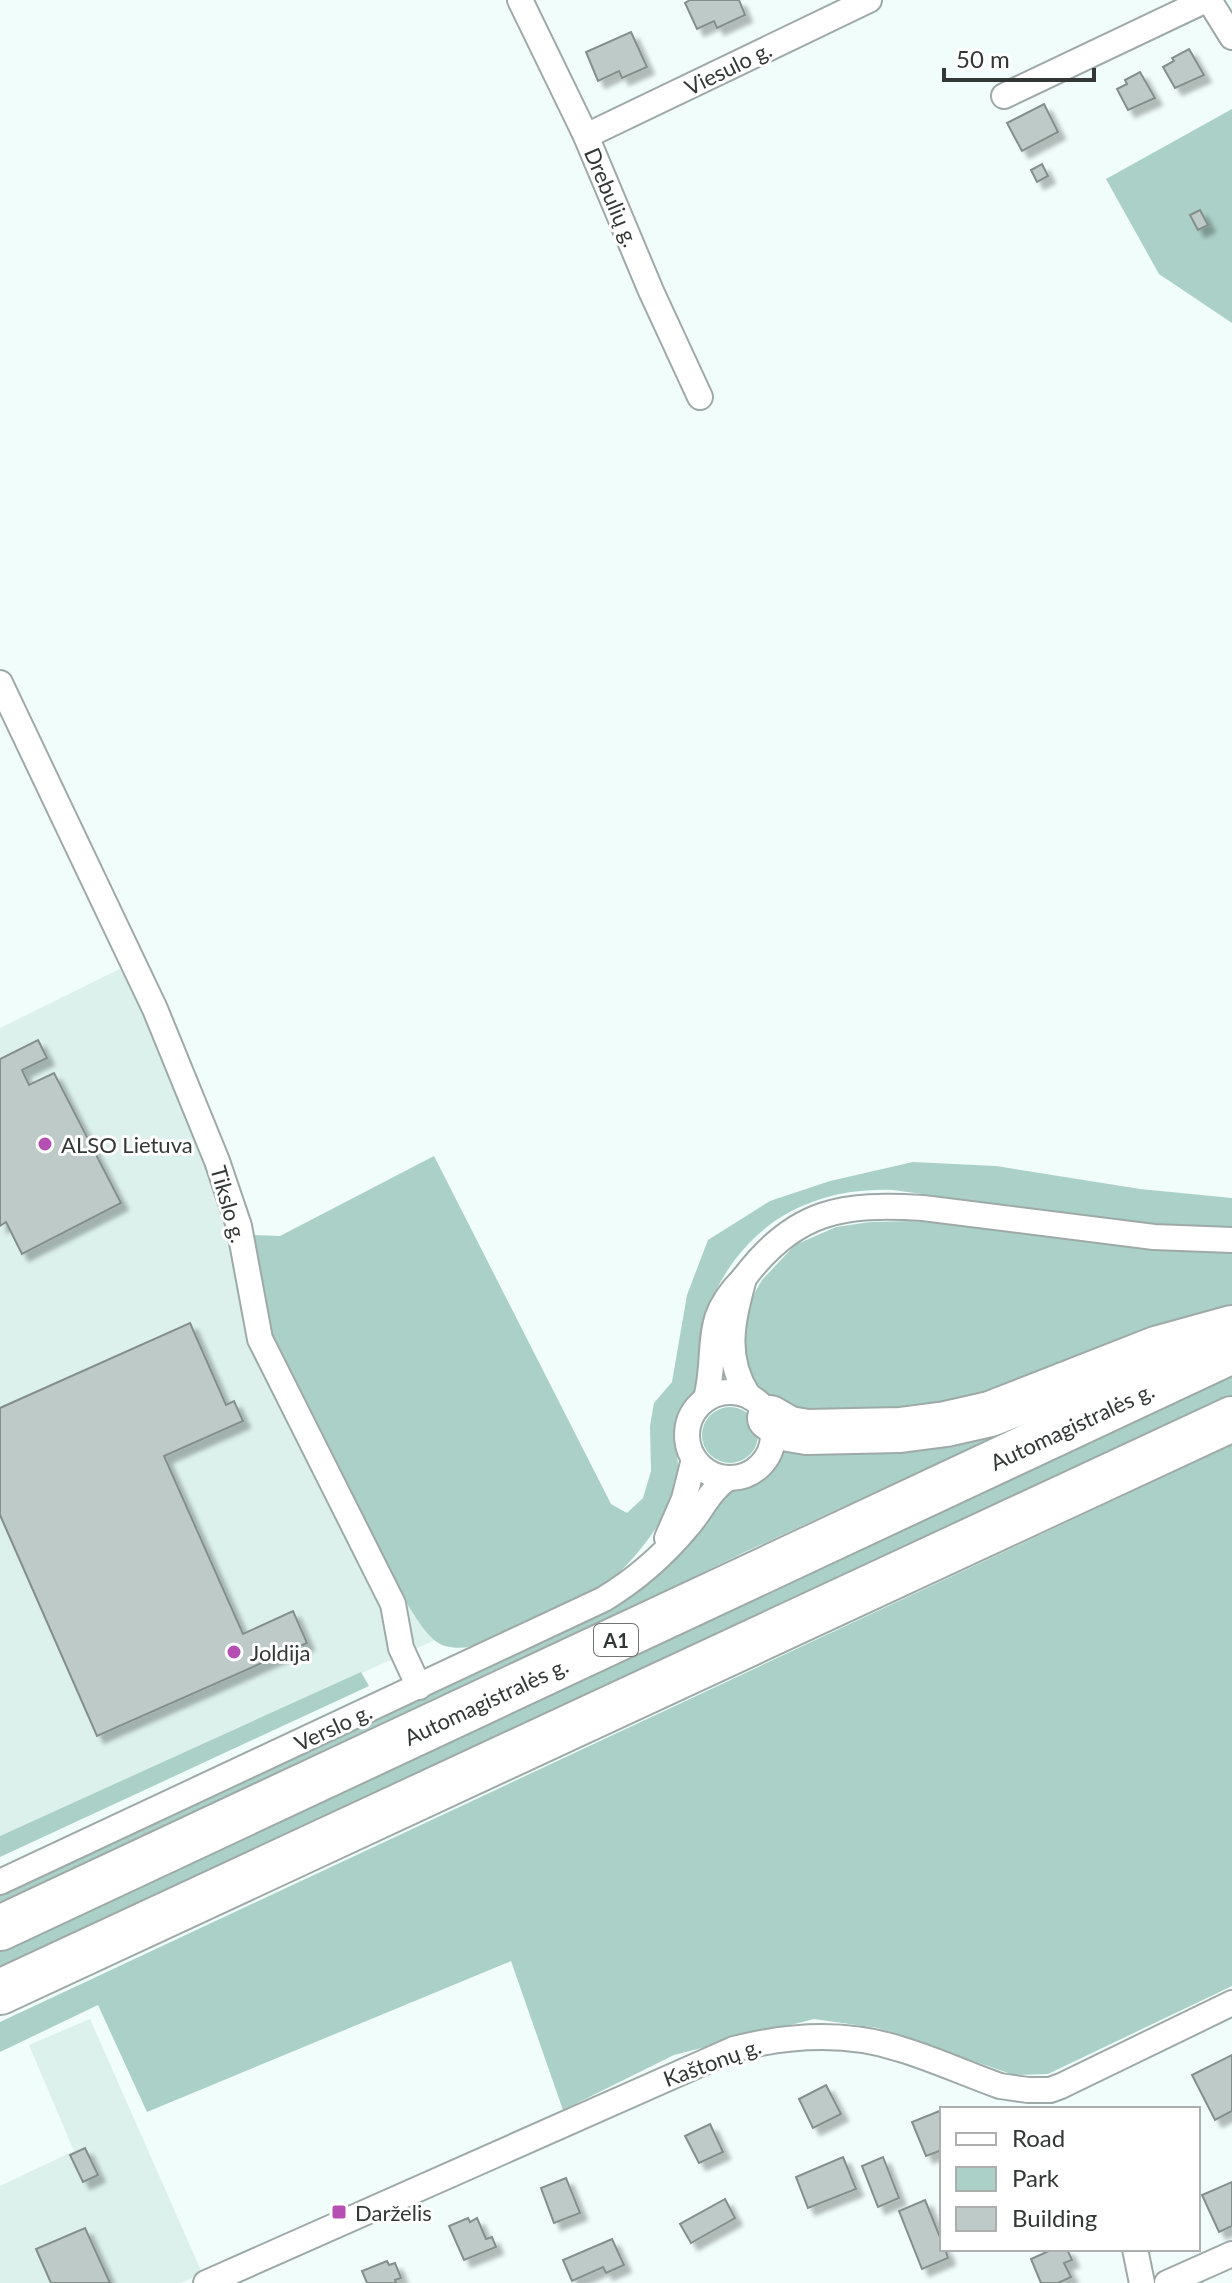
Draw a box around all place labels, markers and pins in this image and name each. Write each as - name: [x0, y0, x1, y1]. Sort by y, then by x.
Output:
- place label: ALSO Lietuva: [61, 1131, 193, 1158]
- marker: ALSO Lietuva: [36, 1135, 54, 1153]
- place label: Joldija: [250, 1639, 310, 1666]
- marker: Joldija: [225, 1643, 243, 1661]
- place label: Darželis: [355, 2199, 432, 2226]
- marker: Darželis: [330, 2203, 348, 2221]

